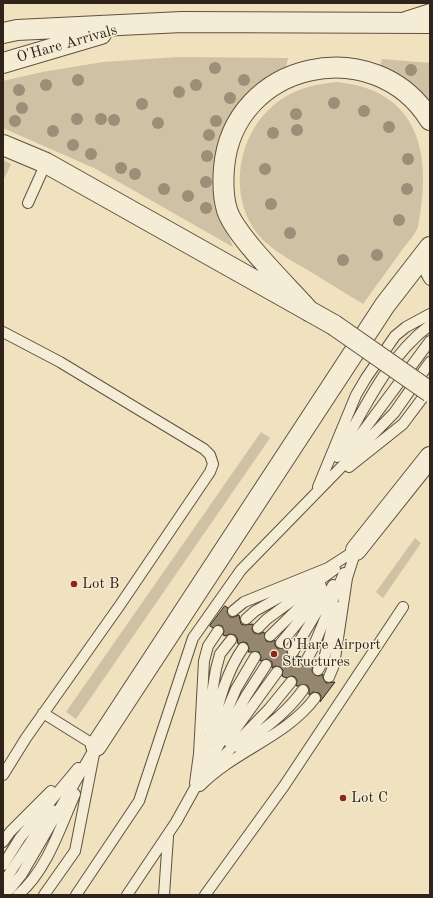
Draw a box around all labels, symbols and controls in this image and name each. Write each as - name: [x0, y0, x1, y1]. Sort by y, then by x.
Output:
- street label: O'Hare Arrivals: [15, 21, 119, 67]
- place label: Lot B: [82, 575, 119, 593]
- marker: Lot B: [69, 579, 79, 589]
- place label: O'Hare Airport Structures: [282, 636, 381, 671]
- marker: O'Hare Airport Structures: [269, 649, 279, 659]
- place label: Lot C: [351, 789, 388, 807]
- marker: Lot C: [338, 793, 348, 803]

